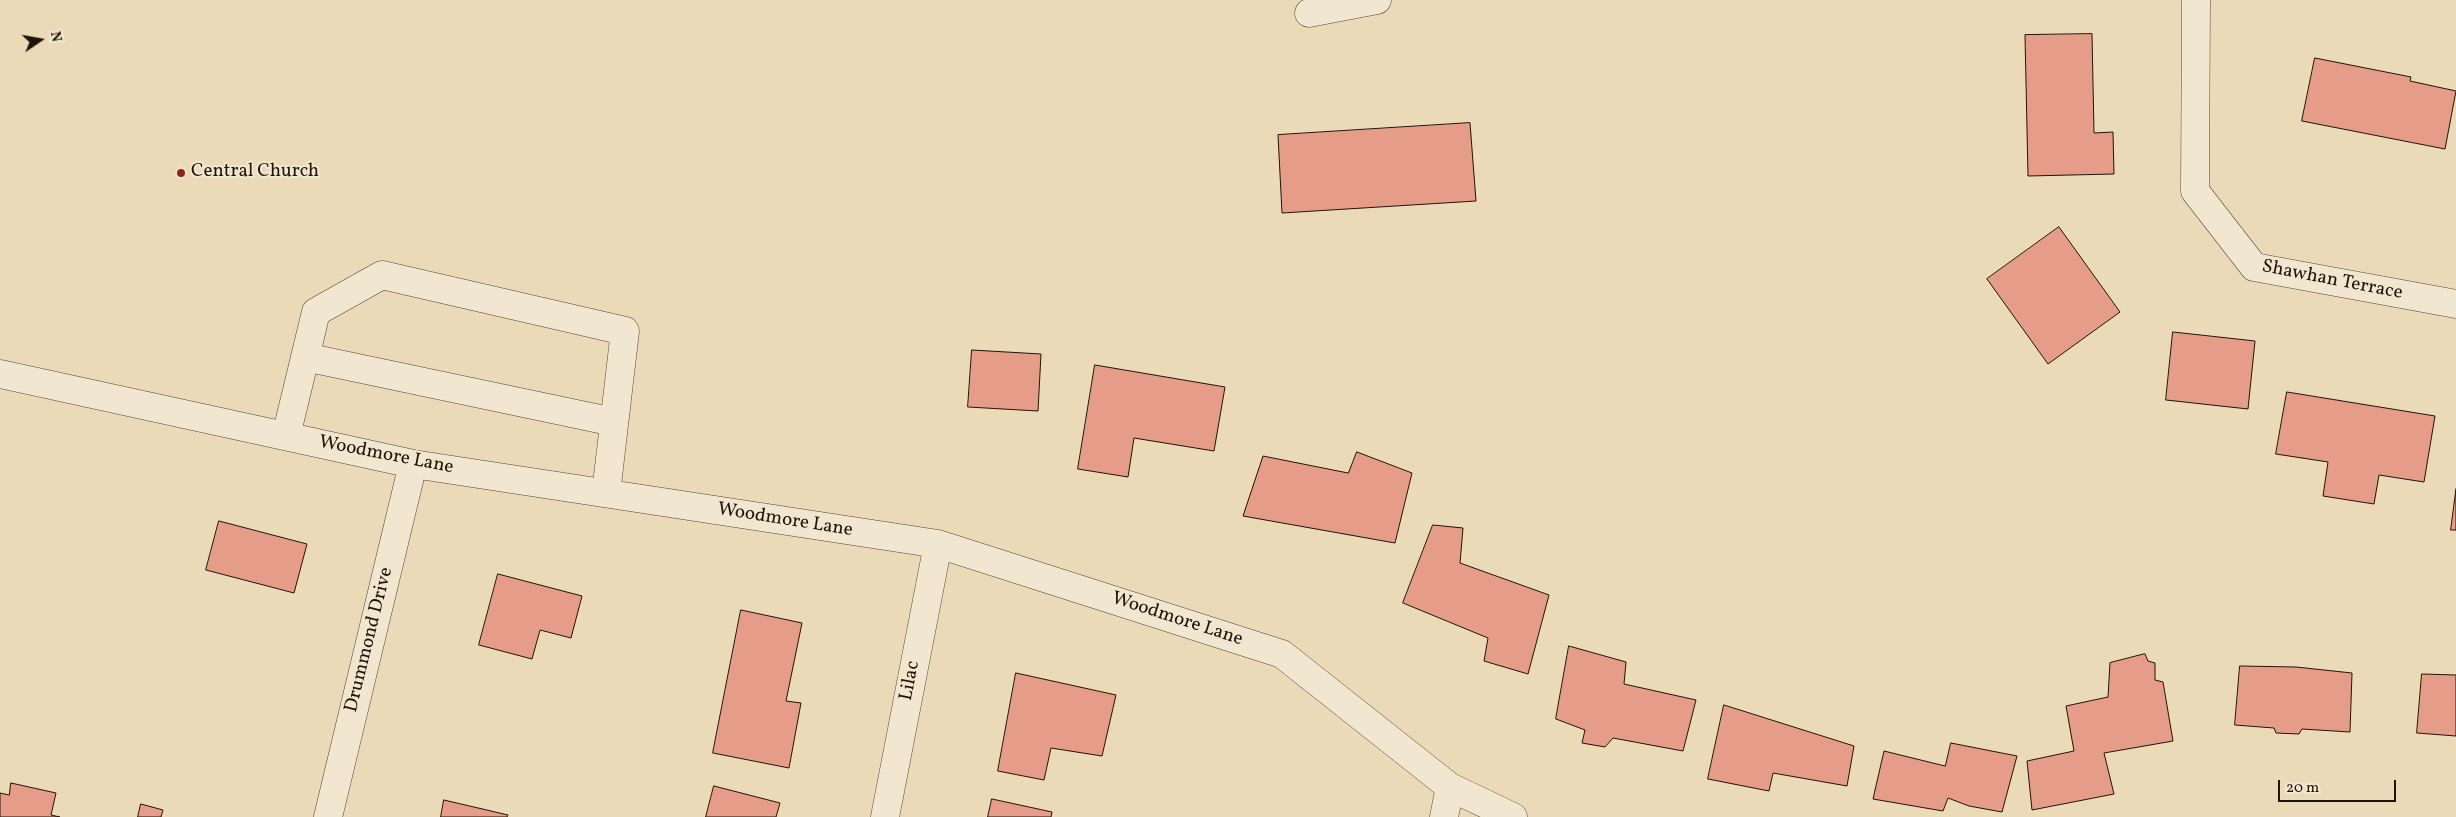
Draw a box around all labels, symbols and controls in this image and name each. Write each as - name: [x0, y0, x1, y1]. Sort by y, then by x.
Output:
- north arrow: [15, 15, 65, 65]
- text: N: [45, 30, 66, 44]
- place label: Central Church: [191, 162, 319, 184]
- marker: Central Church: [175, 167, 187, 179]
- street label: Shawhan Terrace: [2260, 256, 2404, 306]
- street label: Woodmore Lane: [317, 432, 455, 480]
- street label: Woodmore Lane: [716, 499, 854, 543]
- street label: Drummond Drive: [341, 565, 399, 715]
- street label: Woodmore Lane: [1109, 588, 1245, 652]
- street label: Lilac: [896, 659, 926, 703]
- scale bar: [2281, 770, 2398, 802]
- text: 20 m: [2286, 778, 2319, 799]

